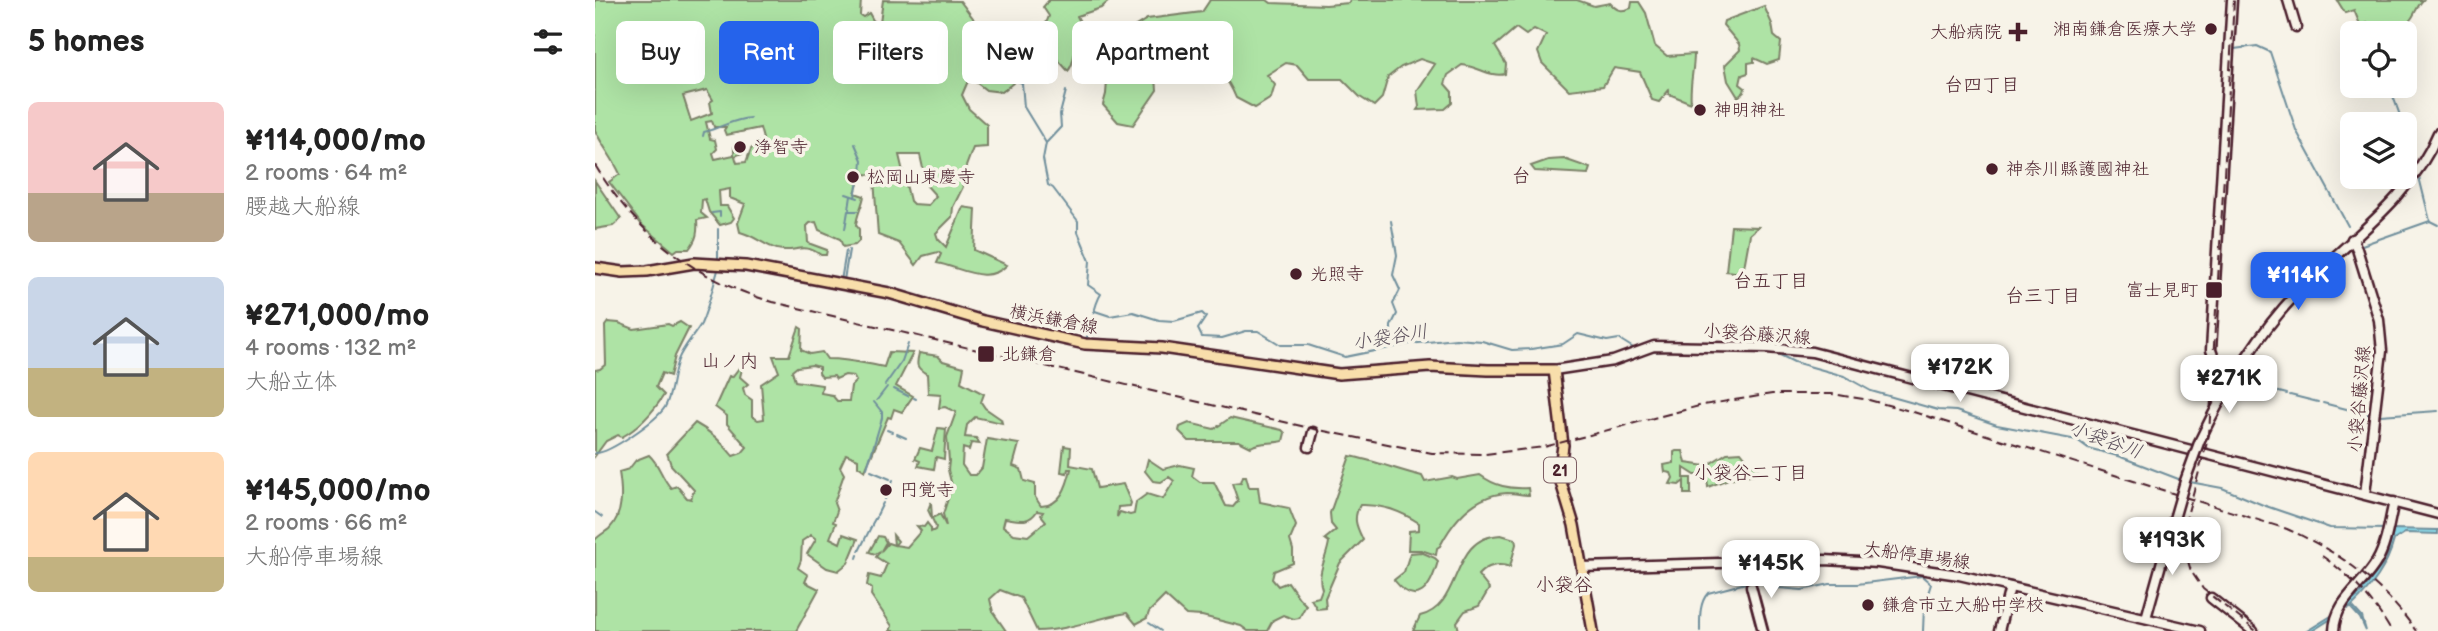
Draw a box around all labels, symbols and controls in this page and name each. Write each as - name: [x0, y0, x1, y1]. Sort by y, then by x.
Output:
- place label: 湘南鎌倉医療大学: [2053, 19, 2197, 40]
- chip: Buy: [616, 21, 705, 84]
- chip: Rent: [719, 21, 819, 84]
- chip: Filters: [833, 21, 948, 84]
- chip: New: [962, 21, 1058, 84]
- chip: Apartment: [1072, 21, 1233, 84]
- marker: 湘南鎌倉医療大学: [2203, 21, 2219, 37]
- map controls: [2340, 21, 2417, 189]
- button: locate: [2340, 21, 2417, 98]
- place label: 大船病院: [1930, 22, 2002, 43]
- marker: 大船病院: [2008, 22, 2028, 42]
- icon: filters: [529, 23, 567, 61]
- text: 5 homes: [28, 24, 145, 60]
- district label: 台四丁目: [1944, 74, 2020, 97]
- place label: 神明神社: [1714, 100, 1786, 121]
- marker: 神明神社: [1692, 102, 1708, 118]
- button: layers: [2340, 112, 2417, 189]
- text: ¥114,000/mo: [245, 123, 426, 159]
- icon: home: [84, 130, 168, 214]
- place label: 浄智寺: [754, 137, 808, 158]
- marker: 浄智寺: [732, 139, 748, 155]
- text: 2 rooms · 64 m²: [245, 159, 407, 187]
- place label: 神奈川縣護國神社: [2006, 159, 2150, 180]
- marker: 神奈川縣護國神社: [1984, 161, 2000, 177]
- district label: 台: [1511, 165, 1531, 188]
- place label: 松岡山東慶寺: [867, 167, 975, 188]
- marker: 松岡山東慶寺: [845, 169, 861, 185]
- text: 腰越大船線: [245, 193, 360, 221]
- pin: ¥114K: [2249, 252, 2347, 312]
- text: ¥114K: [2267, 261, 2329, 289]
- place label: 光照寺: [1310, 264, 1364, 285]
- marker: 光照寺: [1288, 266, 1304, 282]
- district label: 台五丁目: [1733, 270, 1809, 293]
- place label: 富士見町: [2126, 280, 2198, 301]
- marker: 富士見町: [2204, 280, 2224, 300]
- district label: 台三丁目: [2005, 285, 2081, 308]
- text: ¥271,000/mo: [245, 298, 429, 334]
- street label: 横浜鎌倉線: [1008, 301, 1100, 338]
- icon: home: [84, 305, 168, 389]
- water label: 小袋谷川: [1351, 320, 1430, 355]
- street label: 小袋谷藤沢線: [1702, 320, 1812, 349]
- text: 4 rooms · 132 m²: [245, 334, 416, 362]
- marker: 北鎌倉: [976, 344, 996, 364]
- place label: 北鎌倉: [1002, 344, 1056, 365]
- pin: ¥172K: [1911, 344, 2009, 404]
- street label: 小袋谷藤沢線: [2344, 344, 2375, 454]
- district label: 山ノ内: [701, 350, 759, 373]
- text: ¥172K: [1927, 353, 1993, 381]
- pin: ¥271K: [2180, 356, 2278, 415]
- text: ¥271K: [2196, 364, 2262, 392]
- text: 大船立体: [245, 368, 337, 396]
- water label: 小袋谷川: [2066, 417, 2145, 464]
- road number: 21: [1544, 457, 1576, 482]
- district label: 小袋谷二丁目: [1694, 462, 1808, 485]
- text: ¥145,000/mo: [245, 473, 431, 509]
- icon: home: [84, 480, 168, 564]
- place label: 円覚寺: [900, 480, 954, 501]
- marker: 円覚寺: [878, 482, 894, 498]
- text: 2 rooms · 66 m²: [245, 509, 407, 537]
- pin: ¥193K: [2123, 518, 2221, 577]
- text: ¥193K: [2139, 526, 2205, 554]
- street label: 大船停車場線: [1862, 538, 1972, 573]
- pin: ¥145K: [1722, 540, 1820, 600]
- text: 大船停車場線: [245, 543, 383, 571]
- text: ¥145K: [1738, 549, 1804, 577]
- district label: 小袋谷: [1535, 574, 1593, 597]
- place label: 鎌倉市立大船中学校: [1882, 595, 2044, 616]
- marker: 鎌倉市立大船中学校: [1860, 597, 1876, 613]

